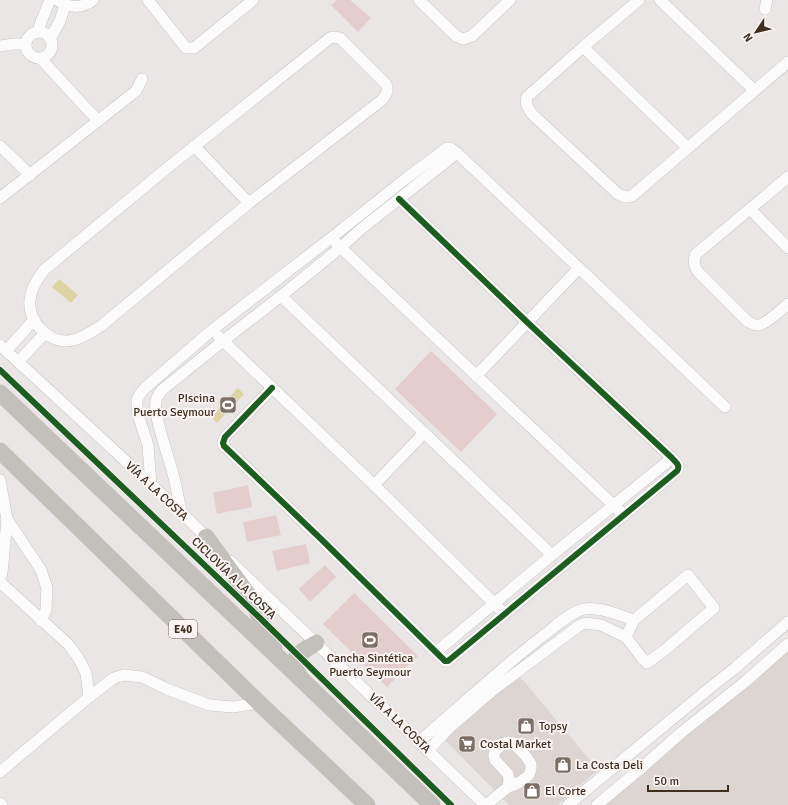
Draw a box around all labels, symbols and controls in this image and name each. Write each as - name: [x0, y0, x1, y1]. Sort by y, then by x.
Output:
- north arrow: [736, 12, 776, 52]
- text: N: [741, 31, 756, 44]
- place label: PIscina Puerto Seymour: [133, 391, 216, 420]
- sports icon: PIscina Puerto Seymour: [218, 395, 238, 415]
- street label: VÍA A LA COSTA: [122, 458, 192, 525]
- street label: CICLOVÍA A LA COSTA: [188, 534, 280, 623]
- road number: E40: [169, 620, 197, 638]
- sports icon: Cancha Sintética Puerto Seymour: [360, 630, 380, 650]
- place label: Cancha Sintética Puerto Seymour: [327, 651, 413, 680]
- street label: VÍA A LA COSTA: [366, 690, 434, 757]
- shop icon: Topsy: [516, 716, 536, 736]
- place label: Topsy: [539, 719, 568, 734]
- supermarket icon: Costal Market: [457, 734, 477, 754]
- place label: Costal Market: [480, 737, 551, 752]
- shop icon: La Costa Deli: [553, 755, 573, 775]
- place label: La Costa Deli: [576, 758, 643, 773]
- scale bar: [648, 767, 728, 793]
- text: 50 m: [654, 774, 679, 789]
- shop icon: El Corte: [522, 781, 542, 801]
- place label: El Corte: [545, 784, 586, 799]

